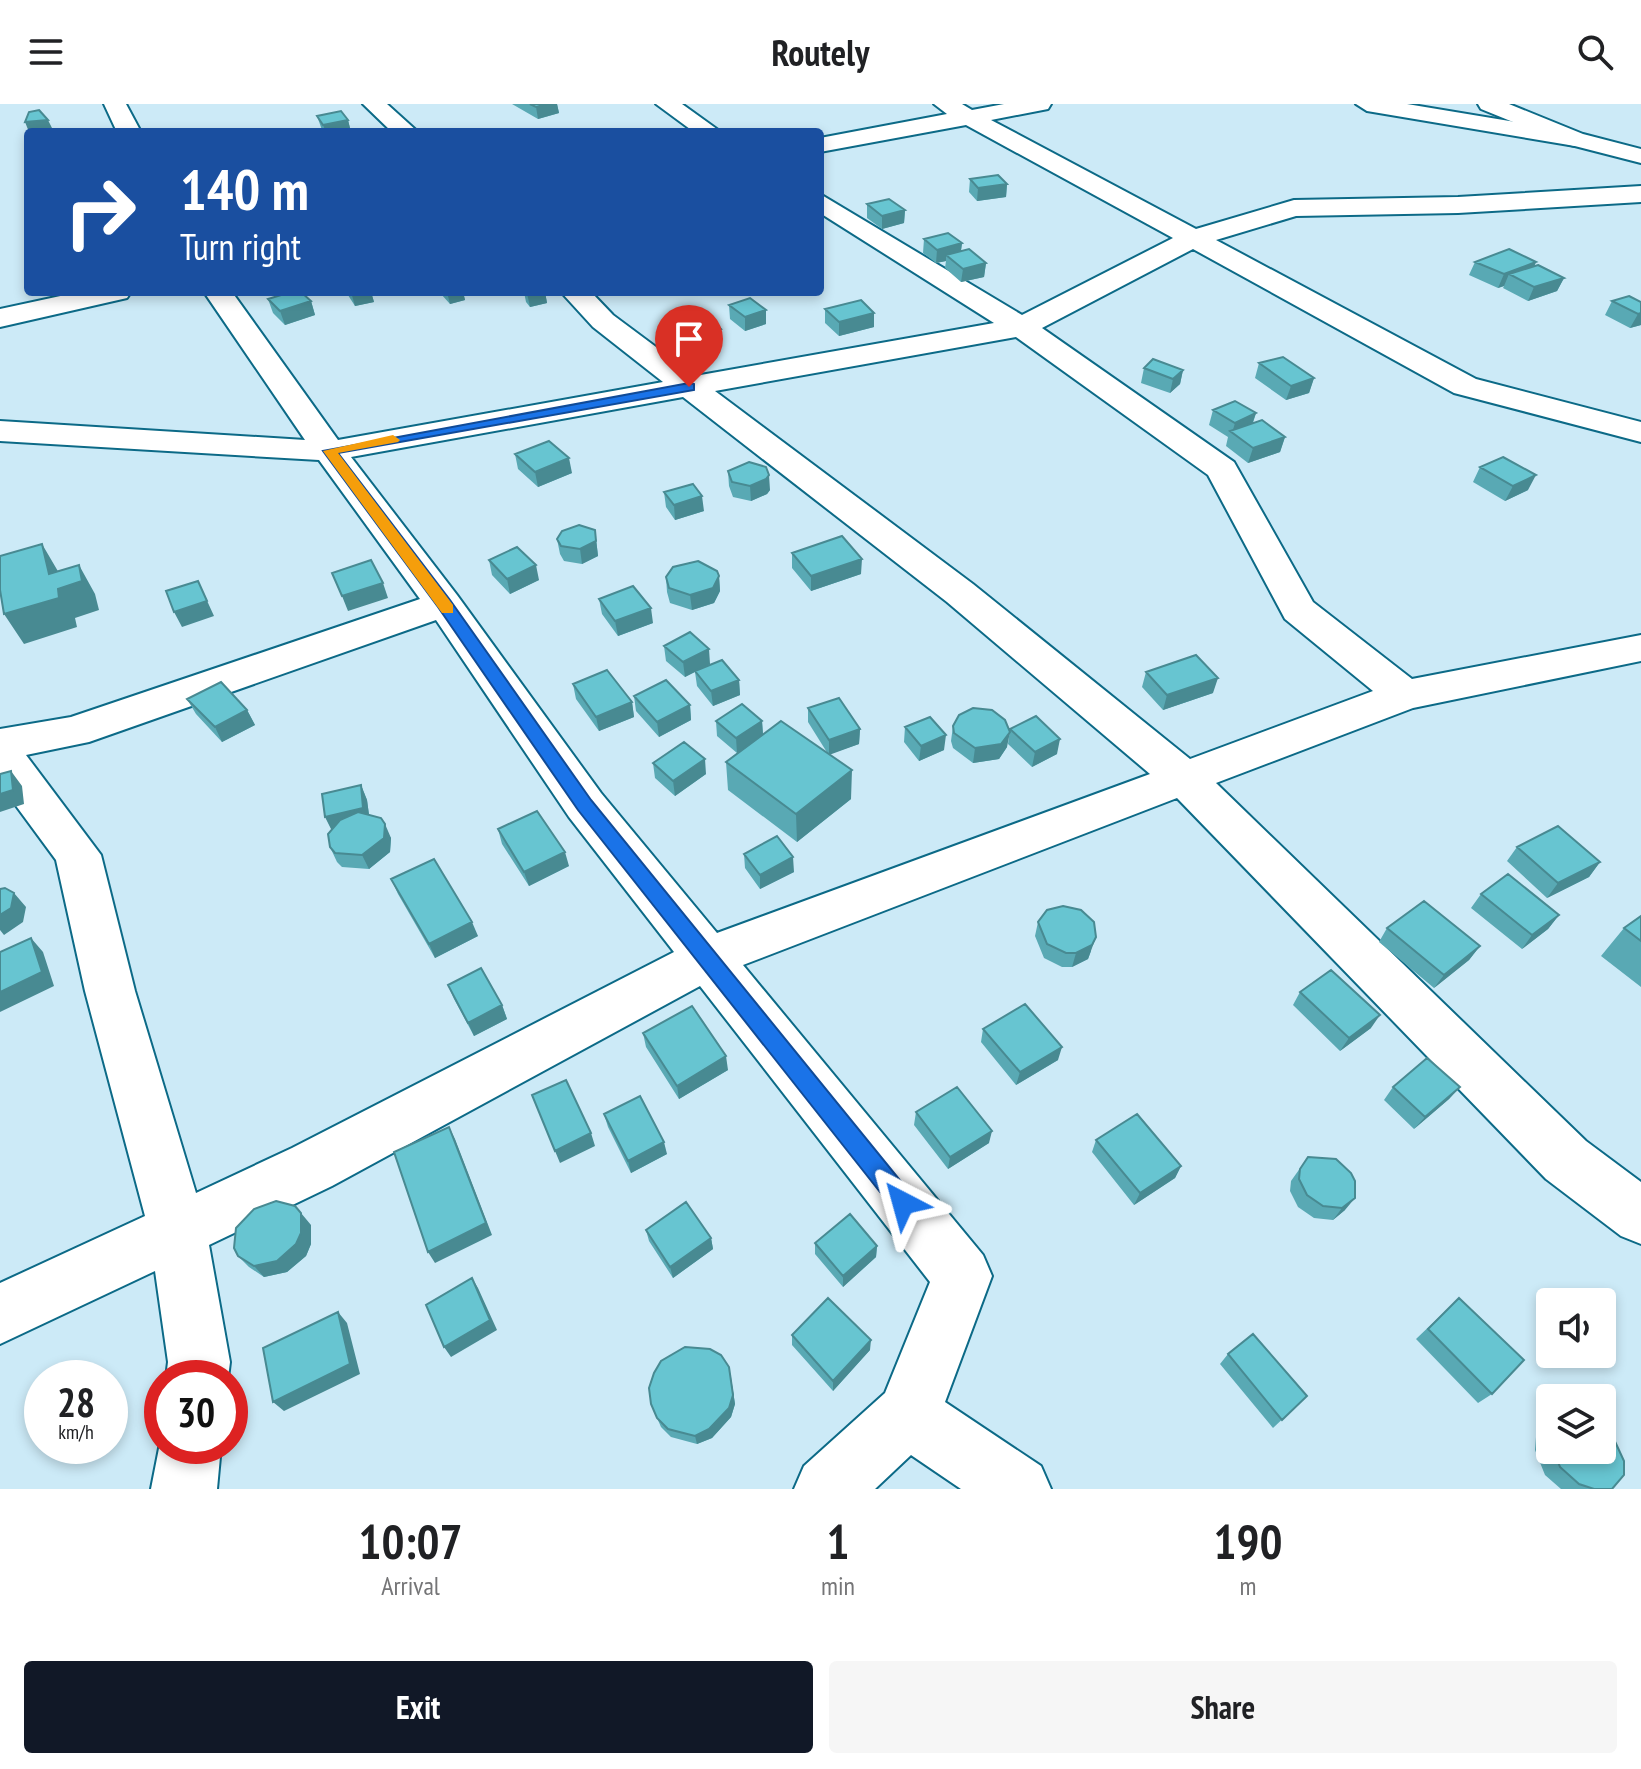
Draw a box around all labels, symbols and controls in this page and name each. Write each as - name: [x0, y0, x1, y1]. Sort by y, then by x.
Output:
- text: Routely: [772, 29, 869, 76]
- icon: menu: [24, 30, 68, 74]
- icon: search: [1573, 30, 1617, 74]
- text: 140 m: [180, 153, 309, 225]
- icon: right: [48, 160, 152, 264]
- text: Turn right: [180, 223, 301, 270]
- pin: [655, 305, 723, 387]
- icon: arrive: [667, 317, 711, 361]
- position arrow: [861, 1161, 945, 1245]
- map controls: [1536, 1288, 1616, 1464]
- button: sound: [1536, 1288, 1616, 1368]
- speed limit sign: 30: [144, 1360, 248, 1464]
- text: 28: [57, 1376, 95, 1428]
- button: layers: [1536, 1384, 1616, 1464]
- text: km/h: [58, 1419, 94, 1445]
- text: 10:07: [359, 1510, 462, 1572]
- text: 1: [827, 1510, 849, 1572]
- text: 190: [1214, 1510, 1282, 1572]
- text: Arrival: [381, 1569, 440, 1602]
- text: min: [821, 1569, 855, 1602]
- text: m: [1240, 1569, 1256, 1602]
- button: Exit: [24, 1661, 813, 1753]
- button: Share: [829, 1661, 1617, 1753]

